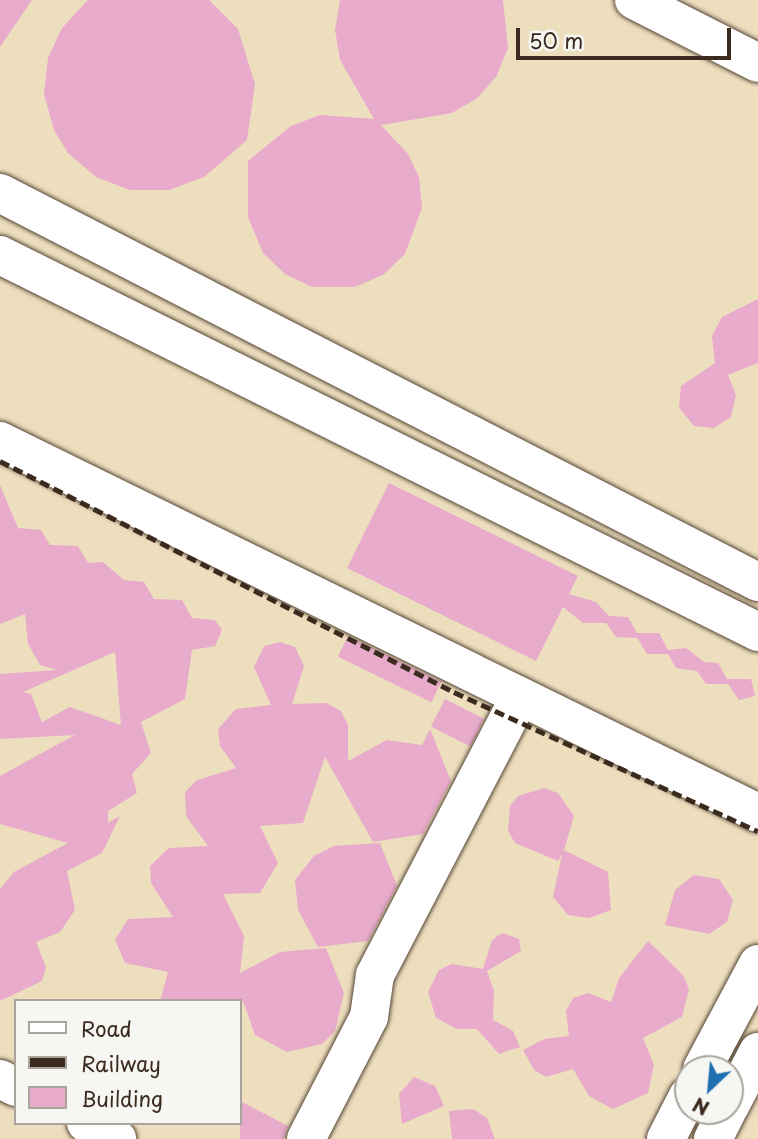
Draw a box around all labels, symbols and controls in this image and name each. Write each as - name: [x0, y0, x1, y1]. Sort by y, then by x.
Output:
- scale bar: [520, 14, 735, 58]
- text: 50 m: [529, 24, 583, 56]
- legend: [14, 999, 242, 1125]
- text: Road: [81, 1012, 132, 1044]
- text: Railway: [81, 1047, 161, 1079]
- north arrow: [674, 1055, 744, 1125]
- text: Building: [81, 1082, 163, 1114]
- text: N: [688, 1091, 714, 1123]

